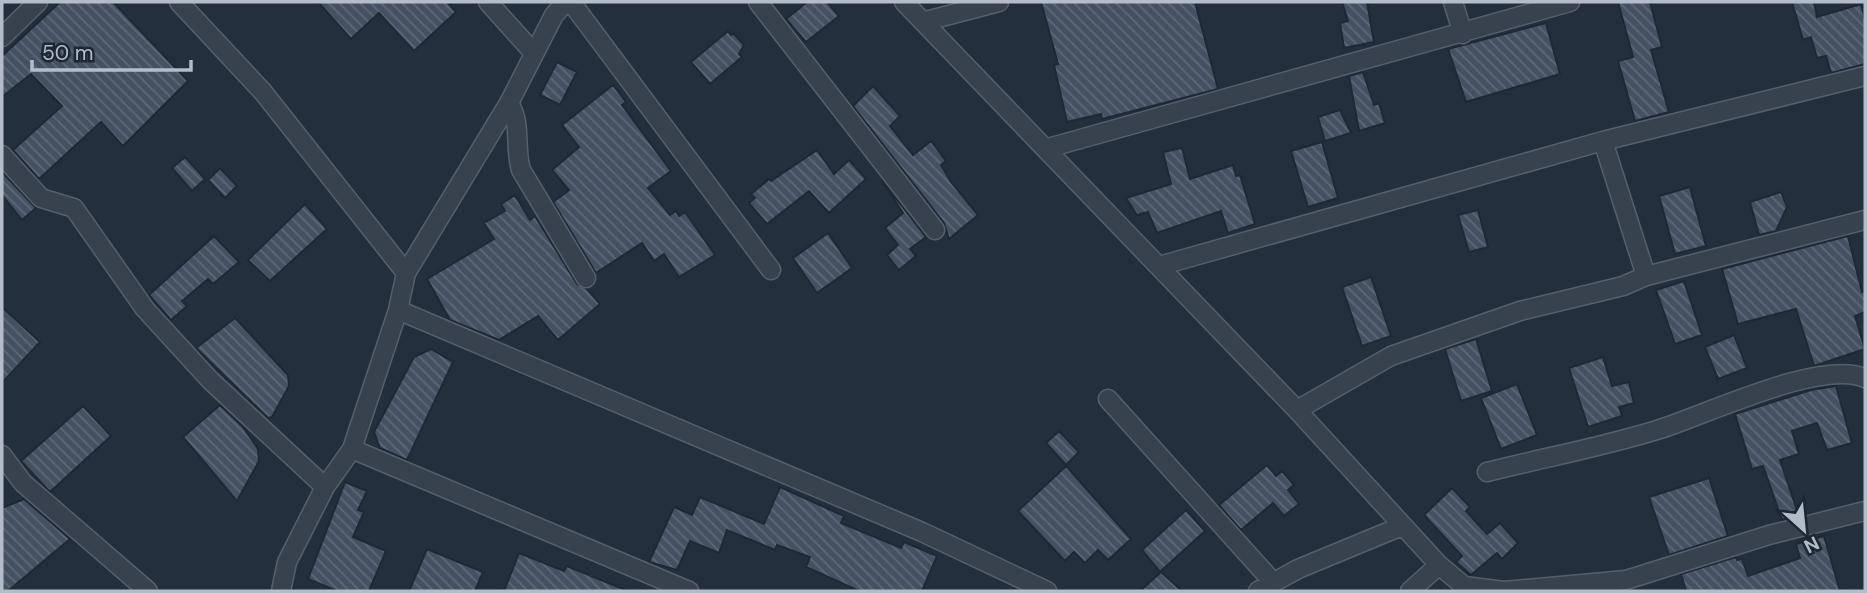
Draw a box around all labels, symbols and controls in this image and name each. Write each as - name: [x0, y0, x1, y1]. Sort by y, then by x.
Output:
- scale bar: [32, 28, 191, 72]
- text: 50 m: [42, 39, 93, 67]
- north arrow: [1769, 495, 1839, 565]
- text: N: [1800, 530, 1823, 559]

